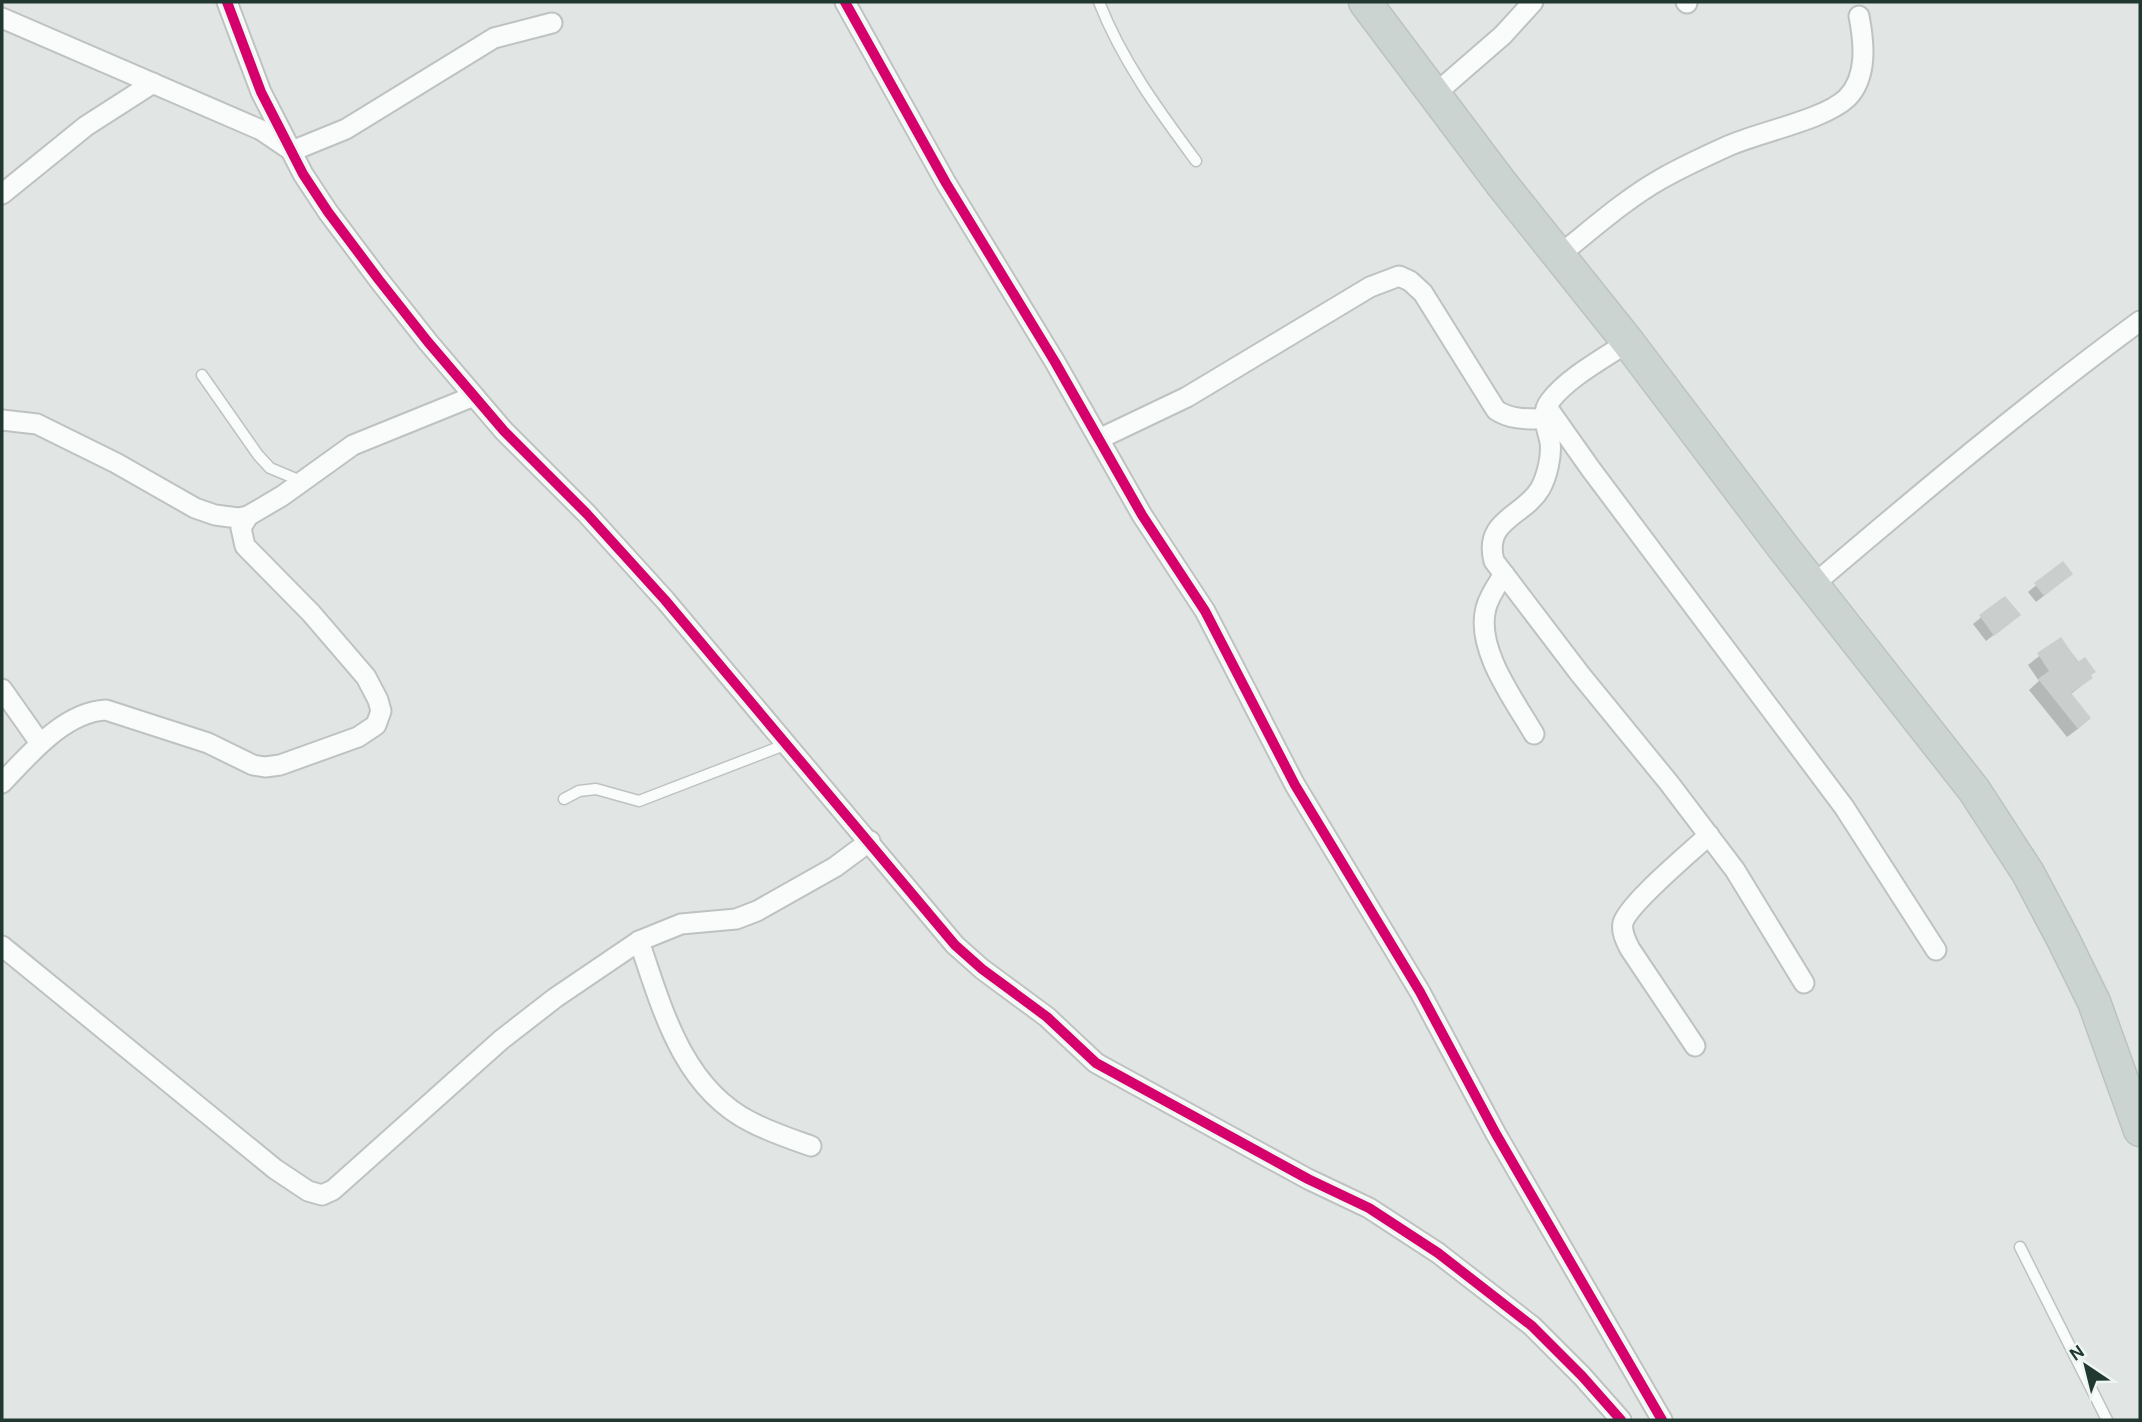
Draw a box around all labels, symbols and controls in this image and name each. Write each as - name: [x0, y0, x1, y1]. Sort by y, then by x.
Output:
- north arrow: [2051, 1331, 2121, 1401]
- text: N: [2065, 1340, 2089, 1366]

